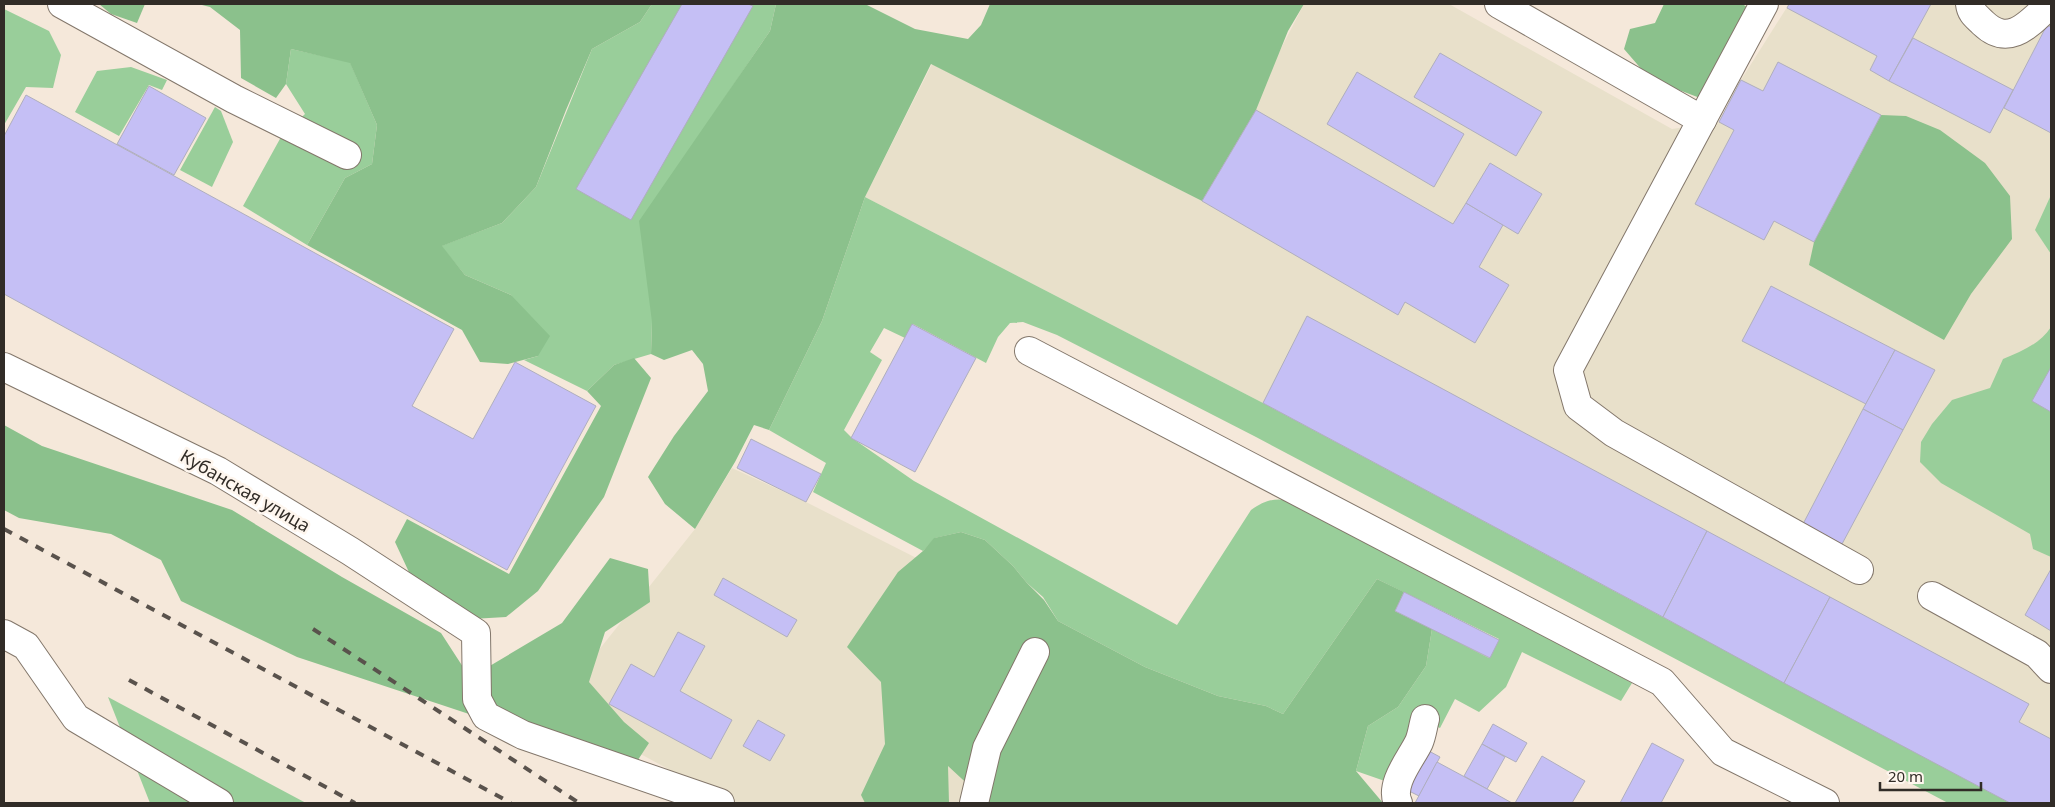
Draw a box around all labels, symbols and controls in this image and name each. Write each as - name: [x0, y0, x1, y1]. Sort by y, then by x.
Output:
- street label: Кубанская улица: [176, 443, 315, 537]
- scale bar: [1880, 760, 1981, 792]
- text: 20 m: [1888, 766, 1923, 786]

